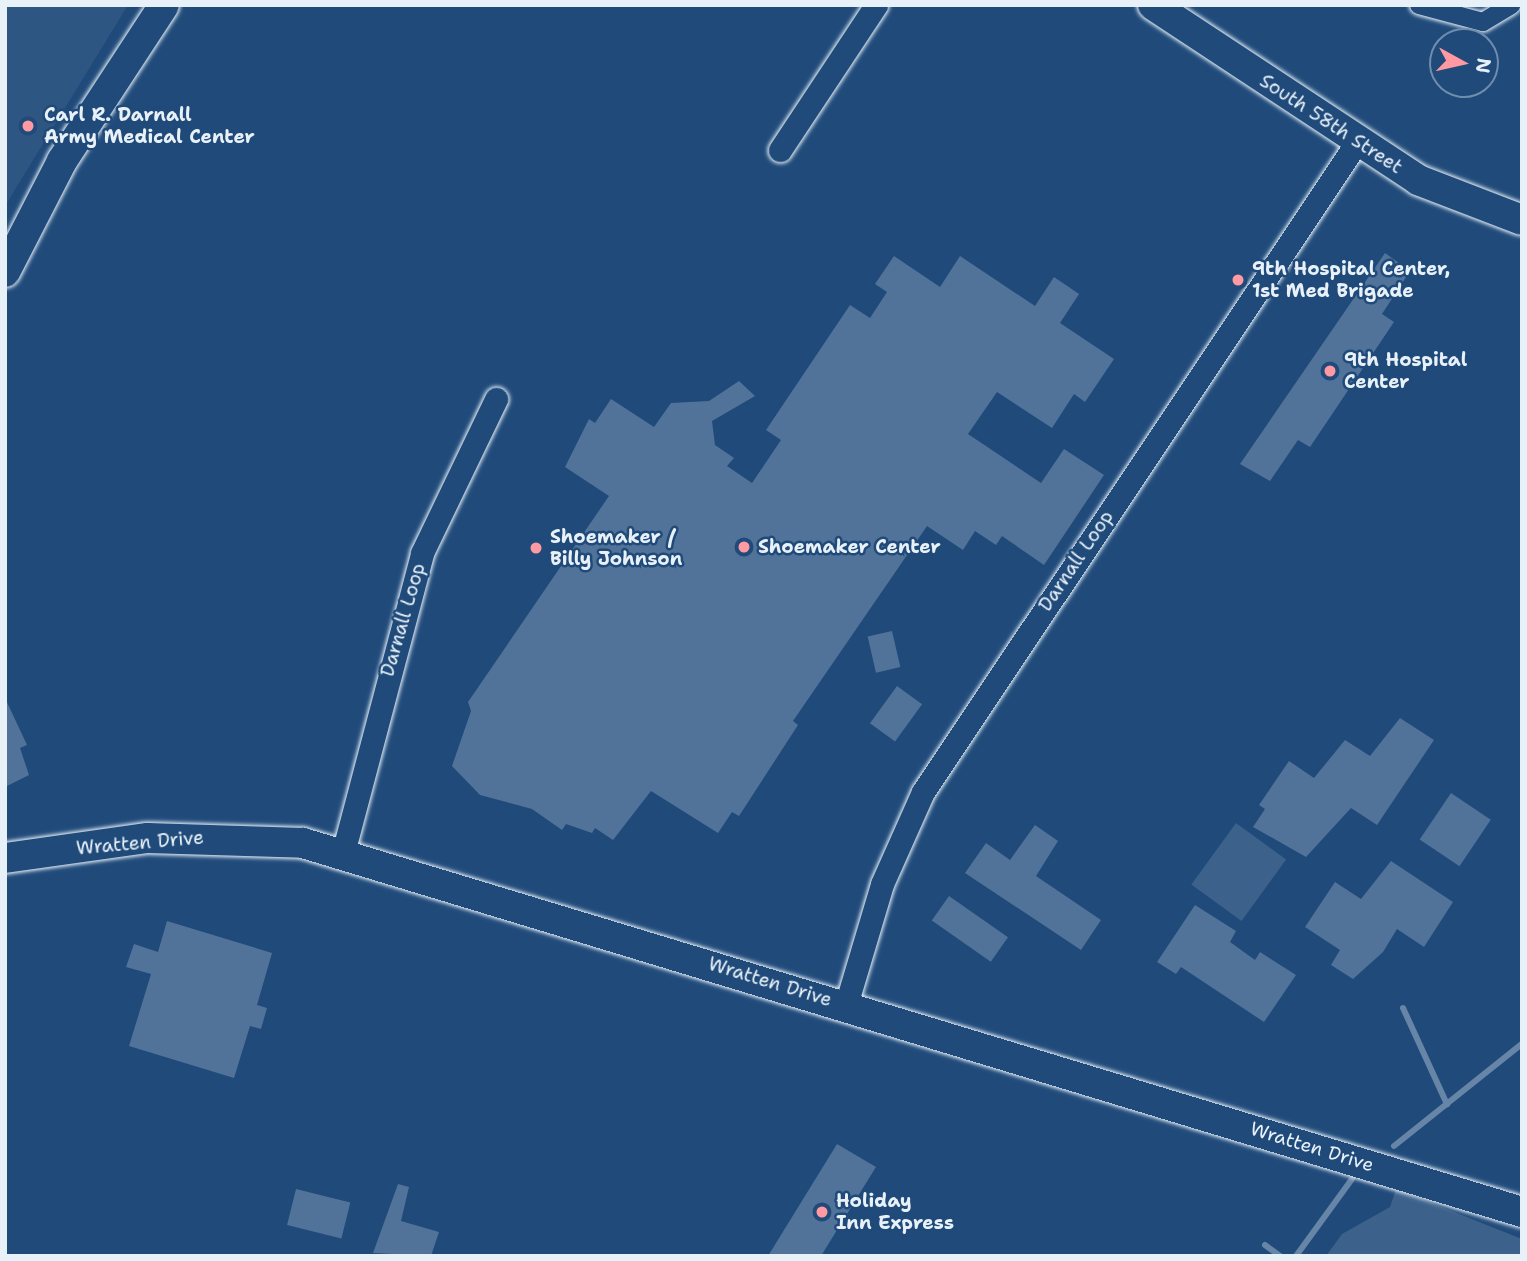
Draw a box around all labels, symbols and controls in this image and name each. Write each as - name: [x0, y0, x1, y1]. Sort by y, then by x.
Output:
- north arrow: [1429, 28, 1499, 98]
- text: N: [1470, 57, 1497, 75]
- street label: South 58th Street: [1255, 69, 1407, 179]
- place label: Carl R. Darnall Army Medical Center: [44, 104, 255, 148]
- marker: Carl R. Darnall Army Medical Center: [18, 116, 38, 136]
- place label: 9th Hospital Center, 1st Med Brigade: [1252, 258, 1450, 302]
- marker: 9th Hospital Center, 1st Med Brigade: [1230, 272, 1246, 288]
- place label: 9th Hospital Center: [1344, 349, 1467, 393]
- marker: 9th Hospital Center: [1322, 363, 1338, 379]
- street label: Darnall Loop: [1034, 506, 1118, 616]
- place label: Shoemaker / Billy Johnson: [550, 526, 682, 570]
- place label: Shoemaker Center: [758, 536, 941, 558]
- marker: Shoemaker Center: [736, 539, 752, 555]
- marker: Shoemaker / Billy Johnson: [528, 540, 544, 556]
- street label: Darnall Loop: [376, 561, 430, 679]
- street label: Wratten Drive: [75, 826, 205, 860]
- street label: Wratten Drive: [705, 952, 835, 1012]
- street label: Wratten Drive: [1247, 1117, 1377, 1177]
- place label: Holiday Inn Express: [836, 1190, 954, 1234]
- marker: Holiday Inn Express: [814, 1204, 830, 1220]

